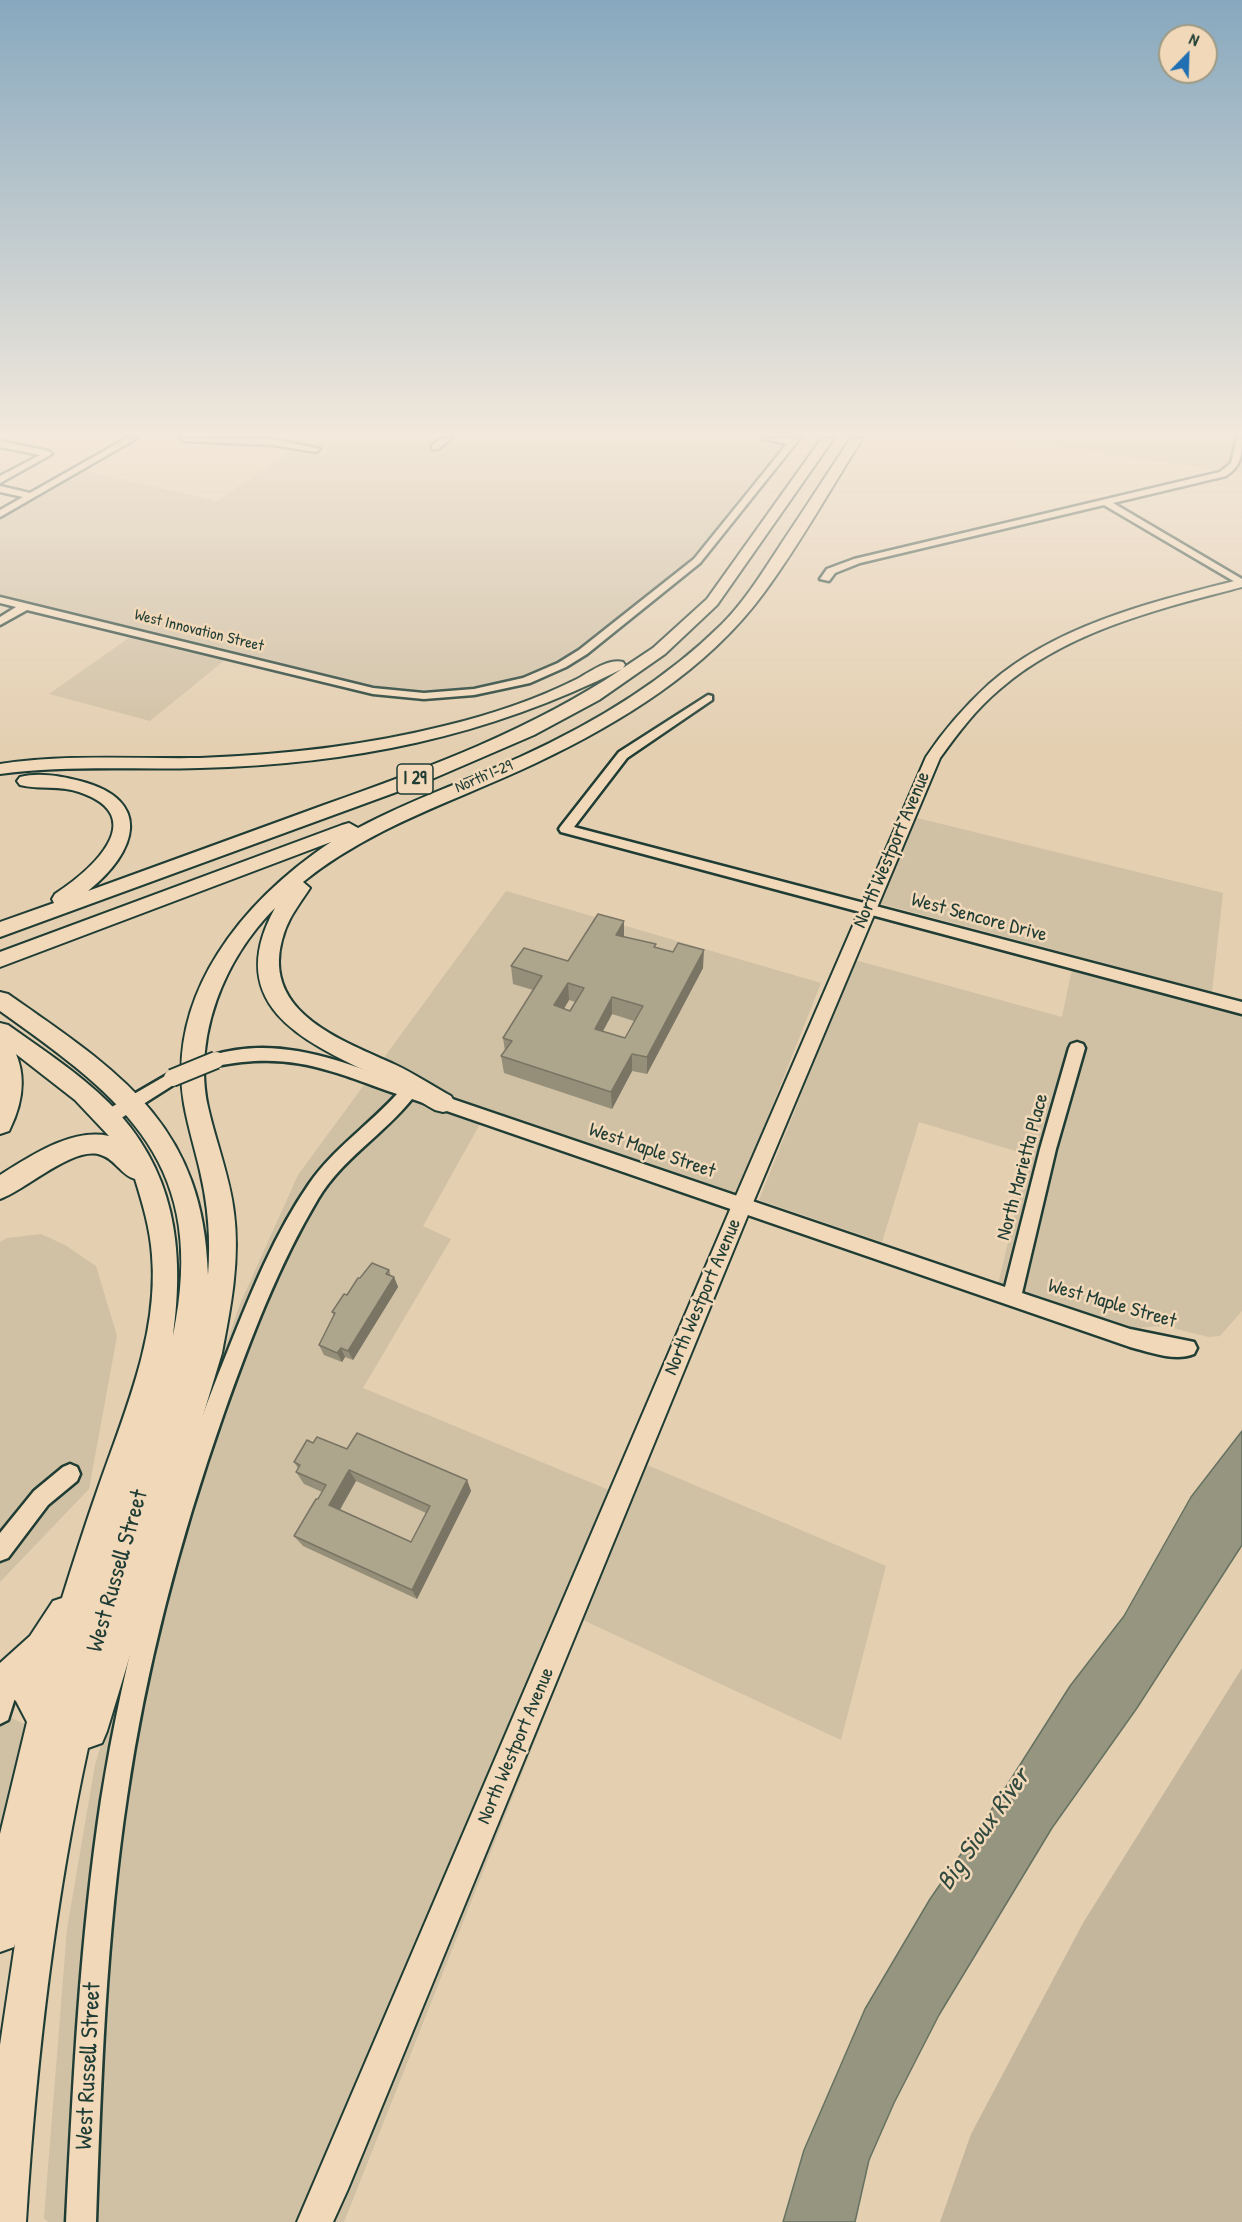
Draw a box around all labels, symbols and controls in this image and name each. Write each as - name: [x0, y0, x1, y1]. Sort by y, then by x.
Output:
- north arrow: [1158, 24, 1218, 84]
- text: N: [1186, 27, 1202, 51]
- street label: West Innovation Street: [132, 606, 266, 656]
- street label: North I-29: [452, 756, 516, 798]
- road number: I 29: [397, 764, 433, 794]
- street label: North Westport Avenue: [848, 768, 936, 932]
- street label: West Sencore Drive: [909, 888, 1049, 948]
- street label: North Marietta Place: [992, 1091, 1054, 1243]
- street label: West Maple Street: [586, 1118, 718, 1184]
- street label: North Westport Avenue: [659, 1215, 747, 1379]
- street label: West Maple Street: [1045, 1274, 1179, 1334]
- street label: West Russell Street: [81, 1486, 155, 1656]
- street label: North Westport Avenue: [472, 1664, 560, 1828]
- water label: Big Sioux River: [931, 1763, 1037, 1897]
- street label: West Russell Street: [70, 1982, 108, 2150]

